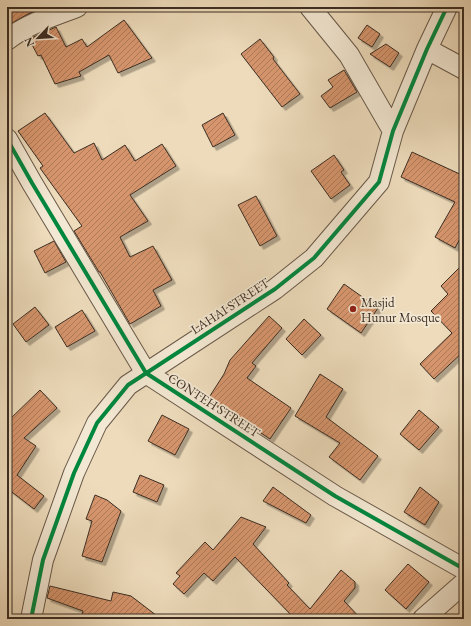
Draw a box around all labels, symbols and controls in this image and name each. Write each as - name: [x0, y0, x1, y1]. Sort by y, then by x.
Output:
- north arrow: [18, 18, 58, 58]
- text: N: [21, 35, 37, 49]
- street label: LAHAI STREET: [187, 274, 273, 338]
- place label: Masjid Hunur Mosque: [361, 294, 440, 326]
- marker: Masjid Hunur Mosque: [348, 304, 358, 314]
- street label: CONTEH STREET: [165, 369, 263, 441]

